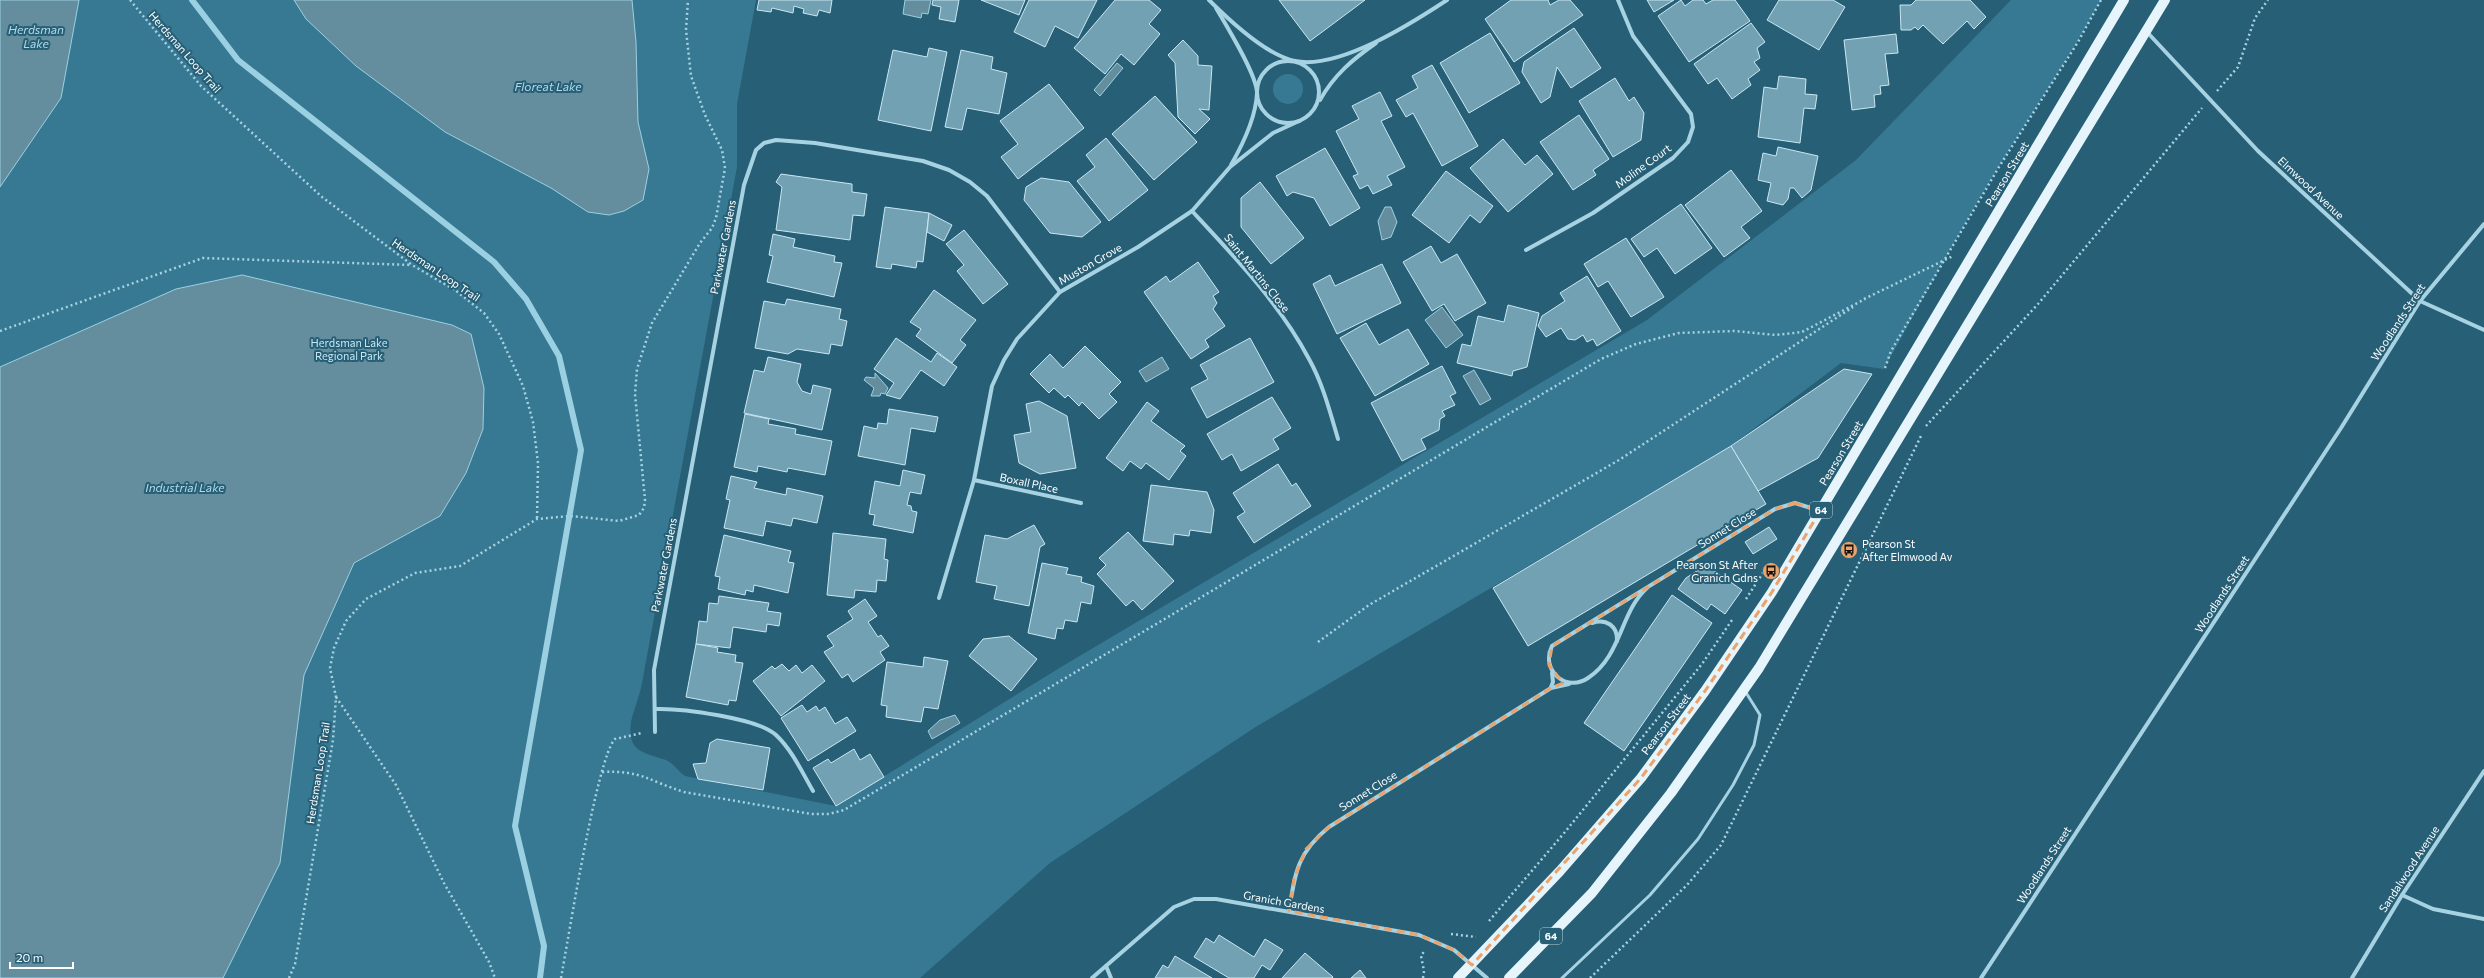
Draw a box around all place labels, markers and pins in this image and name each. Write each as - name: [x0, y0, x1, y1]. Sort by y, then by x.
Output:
- place label: Pearson St After Elmwood Av: [1862, 537, 1953, 563]
- bus stop icon: Pearson St After Elmwood Av: [1839, 540, 1859, 560]
- place label: Pearson St After Granich Gdns: [1676, 558, 1759, 584]
- bus stop icon: Pearson St After Granich Gdns: [1761, 561, 1781, 581]

